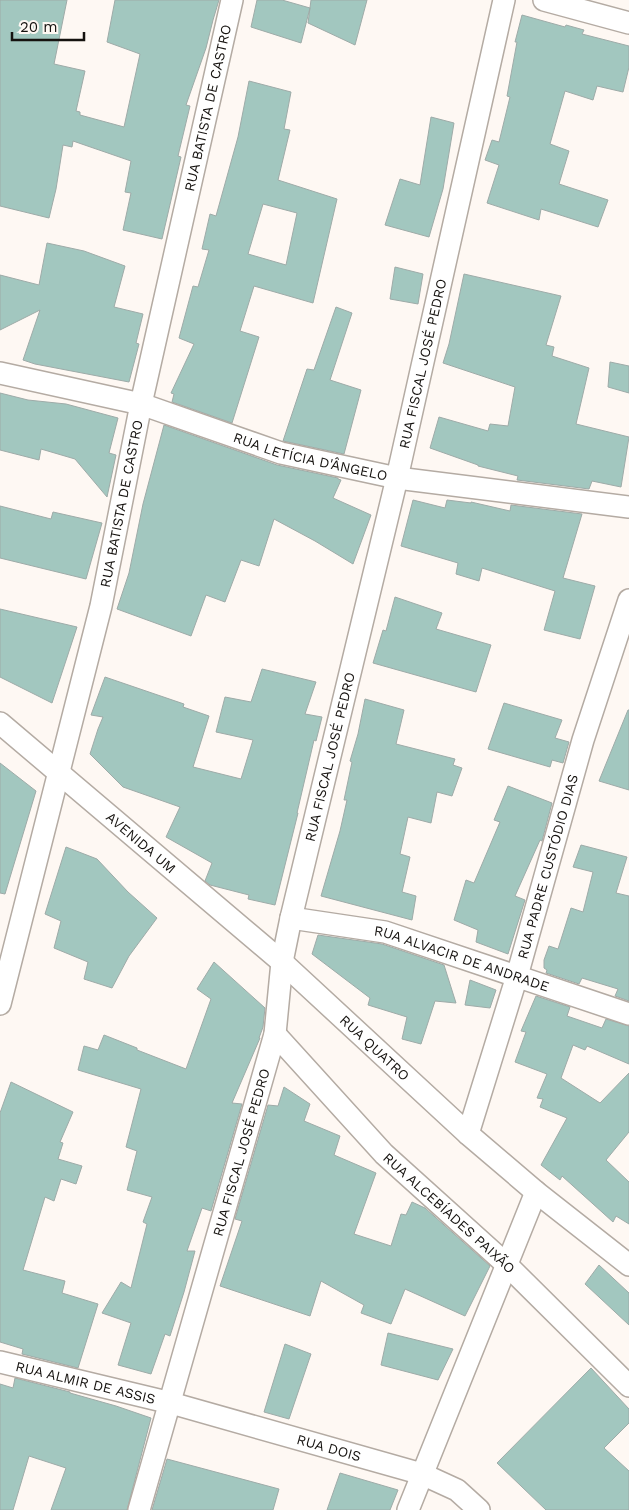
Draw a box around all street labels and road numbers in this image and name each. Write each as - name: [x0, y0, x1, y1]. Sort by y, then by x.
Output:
- street label: RUA BATISTA DE CASTRO: [181, 23, 234, 193]
- street label: RUA FISCAL JOSÉ PEDRO: [396, 277, 449, 450]
- street label: RUA BATISTA DE CASTRO: [97, 418, 146, 589]
- street label: RUA LETÍCIA D'ÂNGELO: [231, 429, 389, 484]
- street label: RUA FISCAL JOSÉ PEDRO: [302, 671, 358, 843]
- street label: RUA PADRE CUSTÓDIO DIAS: [514, 772, 581, 961]
- street label: AVENIDA UM: [103, 809, 179, 877]
- street label: RUA ALVACIR DE ANDRADE: [373, 922, 551, 995]
- street label: RUA QUATRO: [337, 1012, 413, 1084]
- street label: RUA FISCAL JOSÉ PEDRO: [210, 1067, 273, 1238]
- street label: RUA ALCEBÍADES PAIXÃO: [380, 1149, 518, 1276]
- street label: RUA ALMIR DE ASSIS: [14, 1358, 157, 1407]
- street label: RUA DOIS: [295, 1431, 363, 1464]

